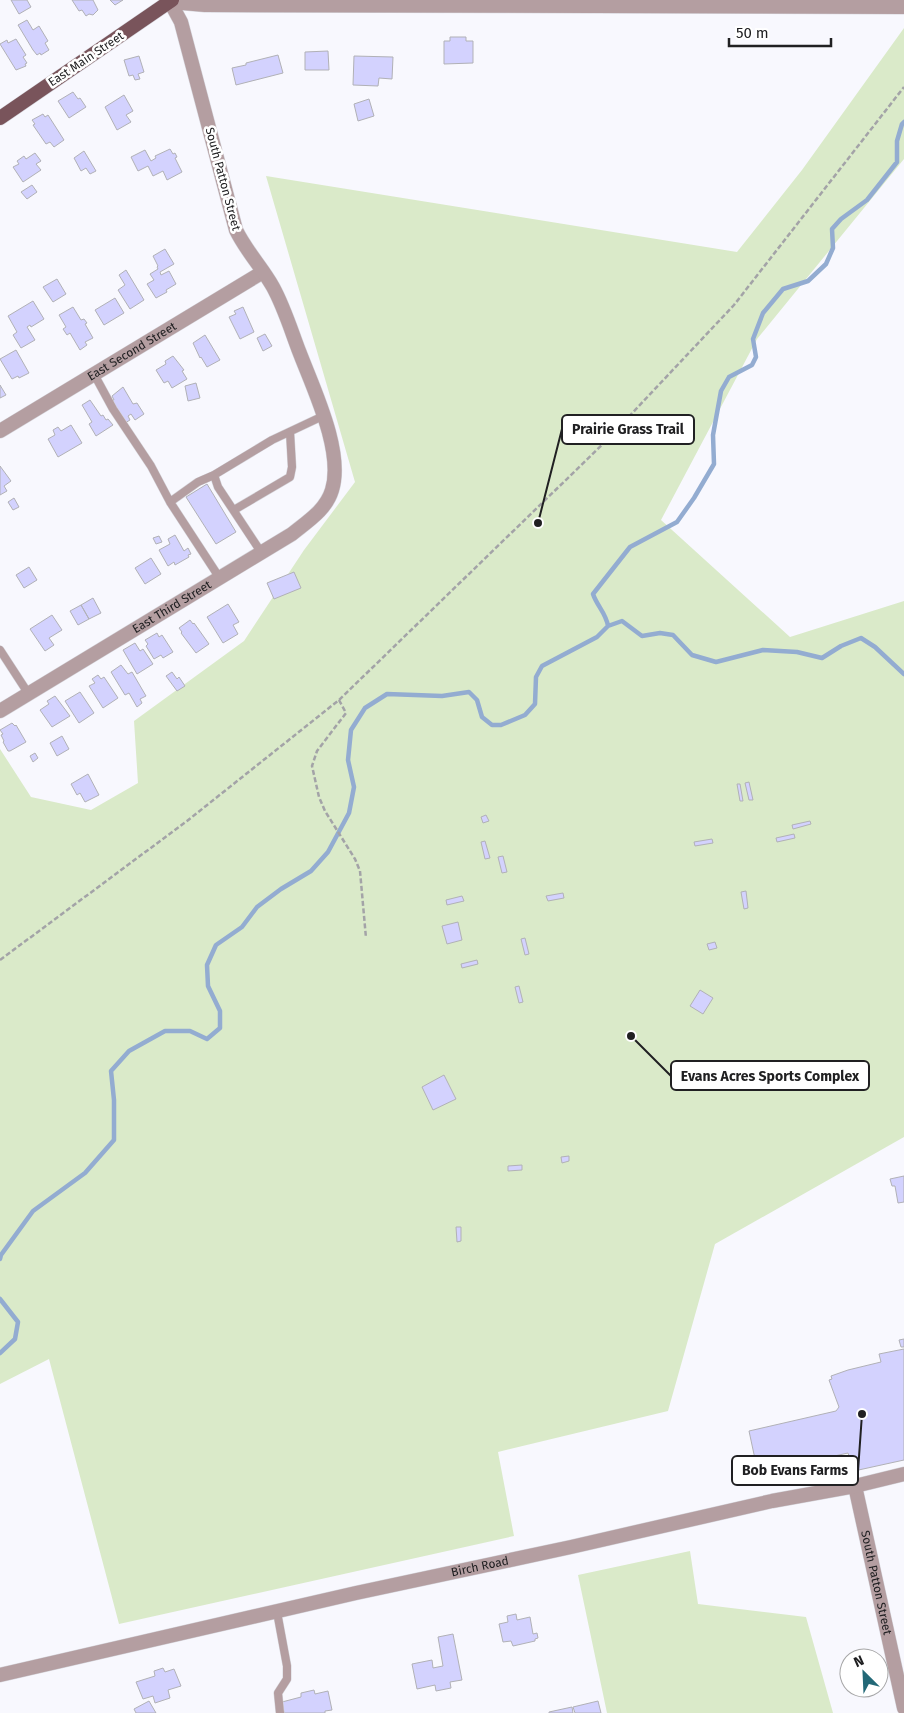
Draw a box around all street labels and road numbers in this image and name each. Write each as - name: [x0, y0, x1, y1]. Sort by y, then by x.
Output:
- street label: East Main Street: [46, 28, 127, 89]
- street label: South Patton Street: [202, 126, 244, 233]
- street label: East Second Street: [85, 319, 179, 384]
- street label: East Third Street: [130, 577, 214, 636]
- street label: South Patton Street: [858, 1529, 895, 1637]
- street label: Birch Road: [450, 1554, 510, 1579]

